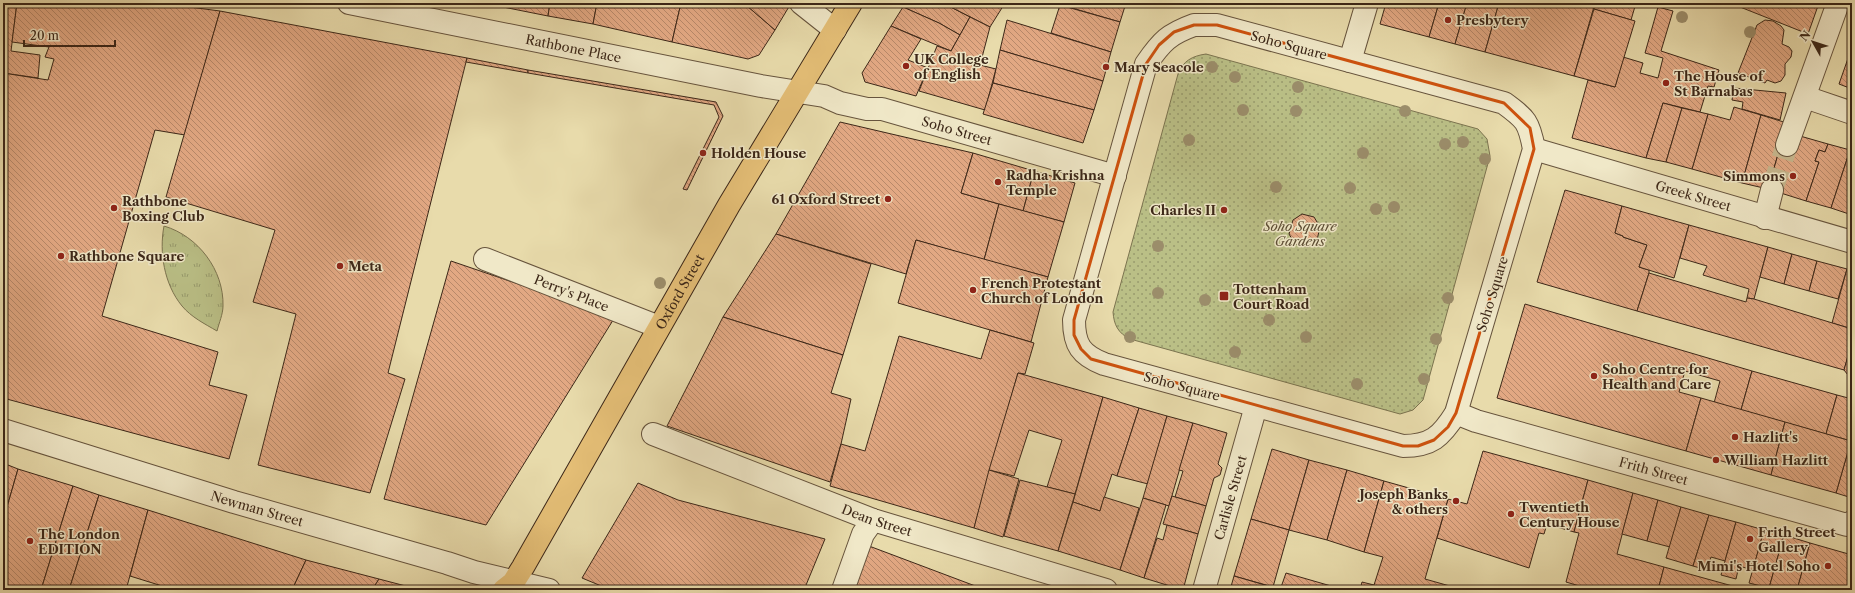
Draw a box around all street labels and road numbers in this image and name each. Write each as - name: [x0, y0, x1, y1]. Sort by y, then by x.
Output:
- street label: Soho Square: [1249, 27, 1329, 63]
- street label: Rathbone Place: [524, 31, 623, 66]
- street label: Soho Street: [920, 113, 994, 148]
- street label: Greek Street: [1654, 177, 1733, 214]
- street label: Oxford Street: [652, 251, 708, 332]
- street label: Soho Square: [1473, 254, 1511, 334]
- street label: Perry's Place: [532, 271, 611, 315]
- street label: Soho Square: [1142, 368, 1222, 404]
- street label: Carlisle Street: [1211, 453, 1250, 542]
- street label: Frith Street: [1617, 454, 1690, 488]
- street label: Newman Street: [209, 487, 306, 530]
- street label: Dean Street: [840, 501, 914, 539]

